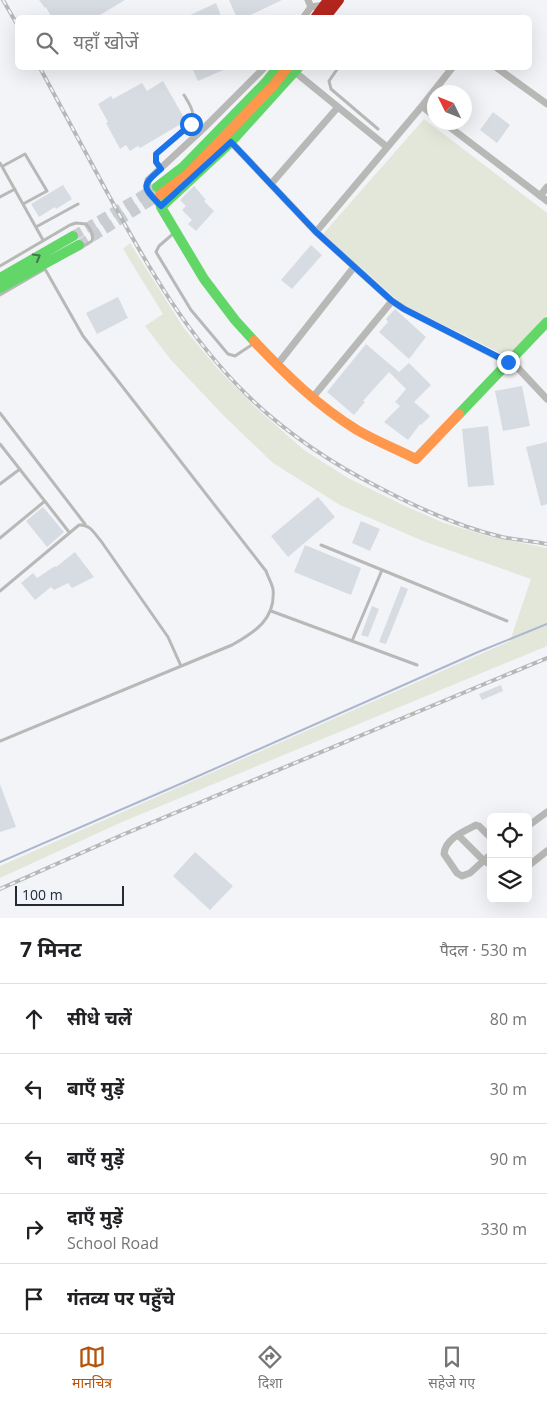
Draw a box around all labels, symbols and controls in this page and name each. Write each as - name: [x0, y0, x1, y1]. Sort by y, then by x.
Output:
- search box: [15, 15, 532, 70]
- icon: search: [33, 29, 61, 57]
- text: यहाँ खोजें: [73, 29, 139, 55]
- north arrow: [427, 85, 472, 130]
- route start: [180, 113, 203, 136]
- one-way arrow: [31, 253, 40, 263]
- route end: [497, 351, 520, 374]
- map controls: [487, 813, 532, 903]
- button: locate: [487, 813, 532, 858]
- button: layers: [487, 858, 532, 903]
- scale bar: [15, 883, 124, 906]
- text: 100 m: [22, 885, 63, 904]
- text: 7 मिनट: [20, 935, 82, 963]
- text: पैदल · 530 m: [440, 939, 527, 961]
- icon: ahead: [20, 1005, 48, 1033]
- text: सीधे चलें: [67, 1005, 132, 1031]
- text: 80 m: [490, 1008, 527, 1030]
- icon: left: [20, 1075, 48, 1103]
- text: बाएँ मुड़ें: [67, 1075, 124, 1101]
- text: 30 m: [490, 1078, 527, 1100]
- icon: left: [20, 1145, 48, 1173]
- text: बाएँ मुड़ें: [67, 1145, 124, 1171]
- text: 90 m: [490, 1148, 527, 1170]
- text: दाएँ मुड़ें: [67, 1204, 123, 1230]
- icon: right: [20, 1215, 48, 1243]
- text: 330 m: [481, 1218, 527, 1240]
- text: School Road: [67, 1232, 159, 1254]
- icon: arrive: [20, 1285, 48, 1313]
- text: गंतव्य पर पहुँचे: [67, 1285, 175, 1311]
- tab: मानचित्र: [72, 1343, 112, 1394]
- tab: दिशा: [256, 1343, 284, 1394]
- tab: सहेजे गए: [428, 1343, 475, 1394]

